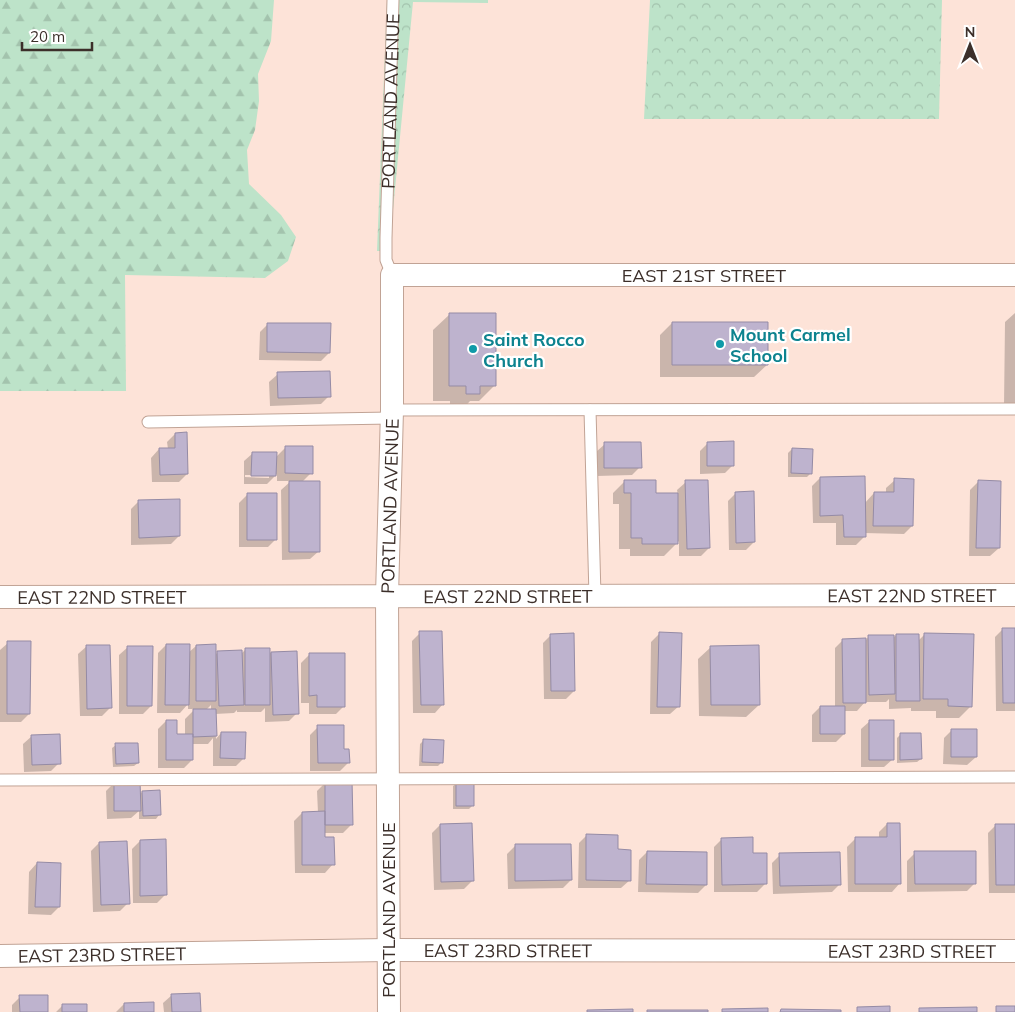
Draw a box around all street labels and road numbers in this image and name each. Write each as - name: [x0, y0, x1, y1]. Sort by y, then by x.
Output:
- street label: PORTLAND AVENUE: [376, 13, 404, 189]
- street label: EAST 21ST STREET: [622, 264, 786, 287]
- street label: PORTLAND AVENUE: [376, 418, 403, 594]
- street label: EAST 22ND STREET: [423, 584, 593, 608]
- street label: EAST 22ND STREET: [827, 584, 997, 607]
- street label: EAST 22ND STREET: [17, 585, 187, 608]
- street label: PORTLAND AVENUE: [377, 822, 400, 998]
- street label: EAST 23RD STREET: [424, 939, 592, 962]
- street label: EAST 23RD STREET: [828, 939, 996, 962]
- street label: EAST 23RD STREET: [18, 942, 186, 967]

